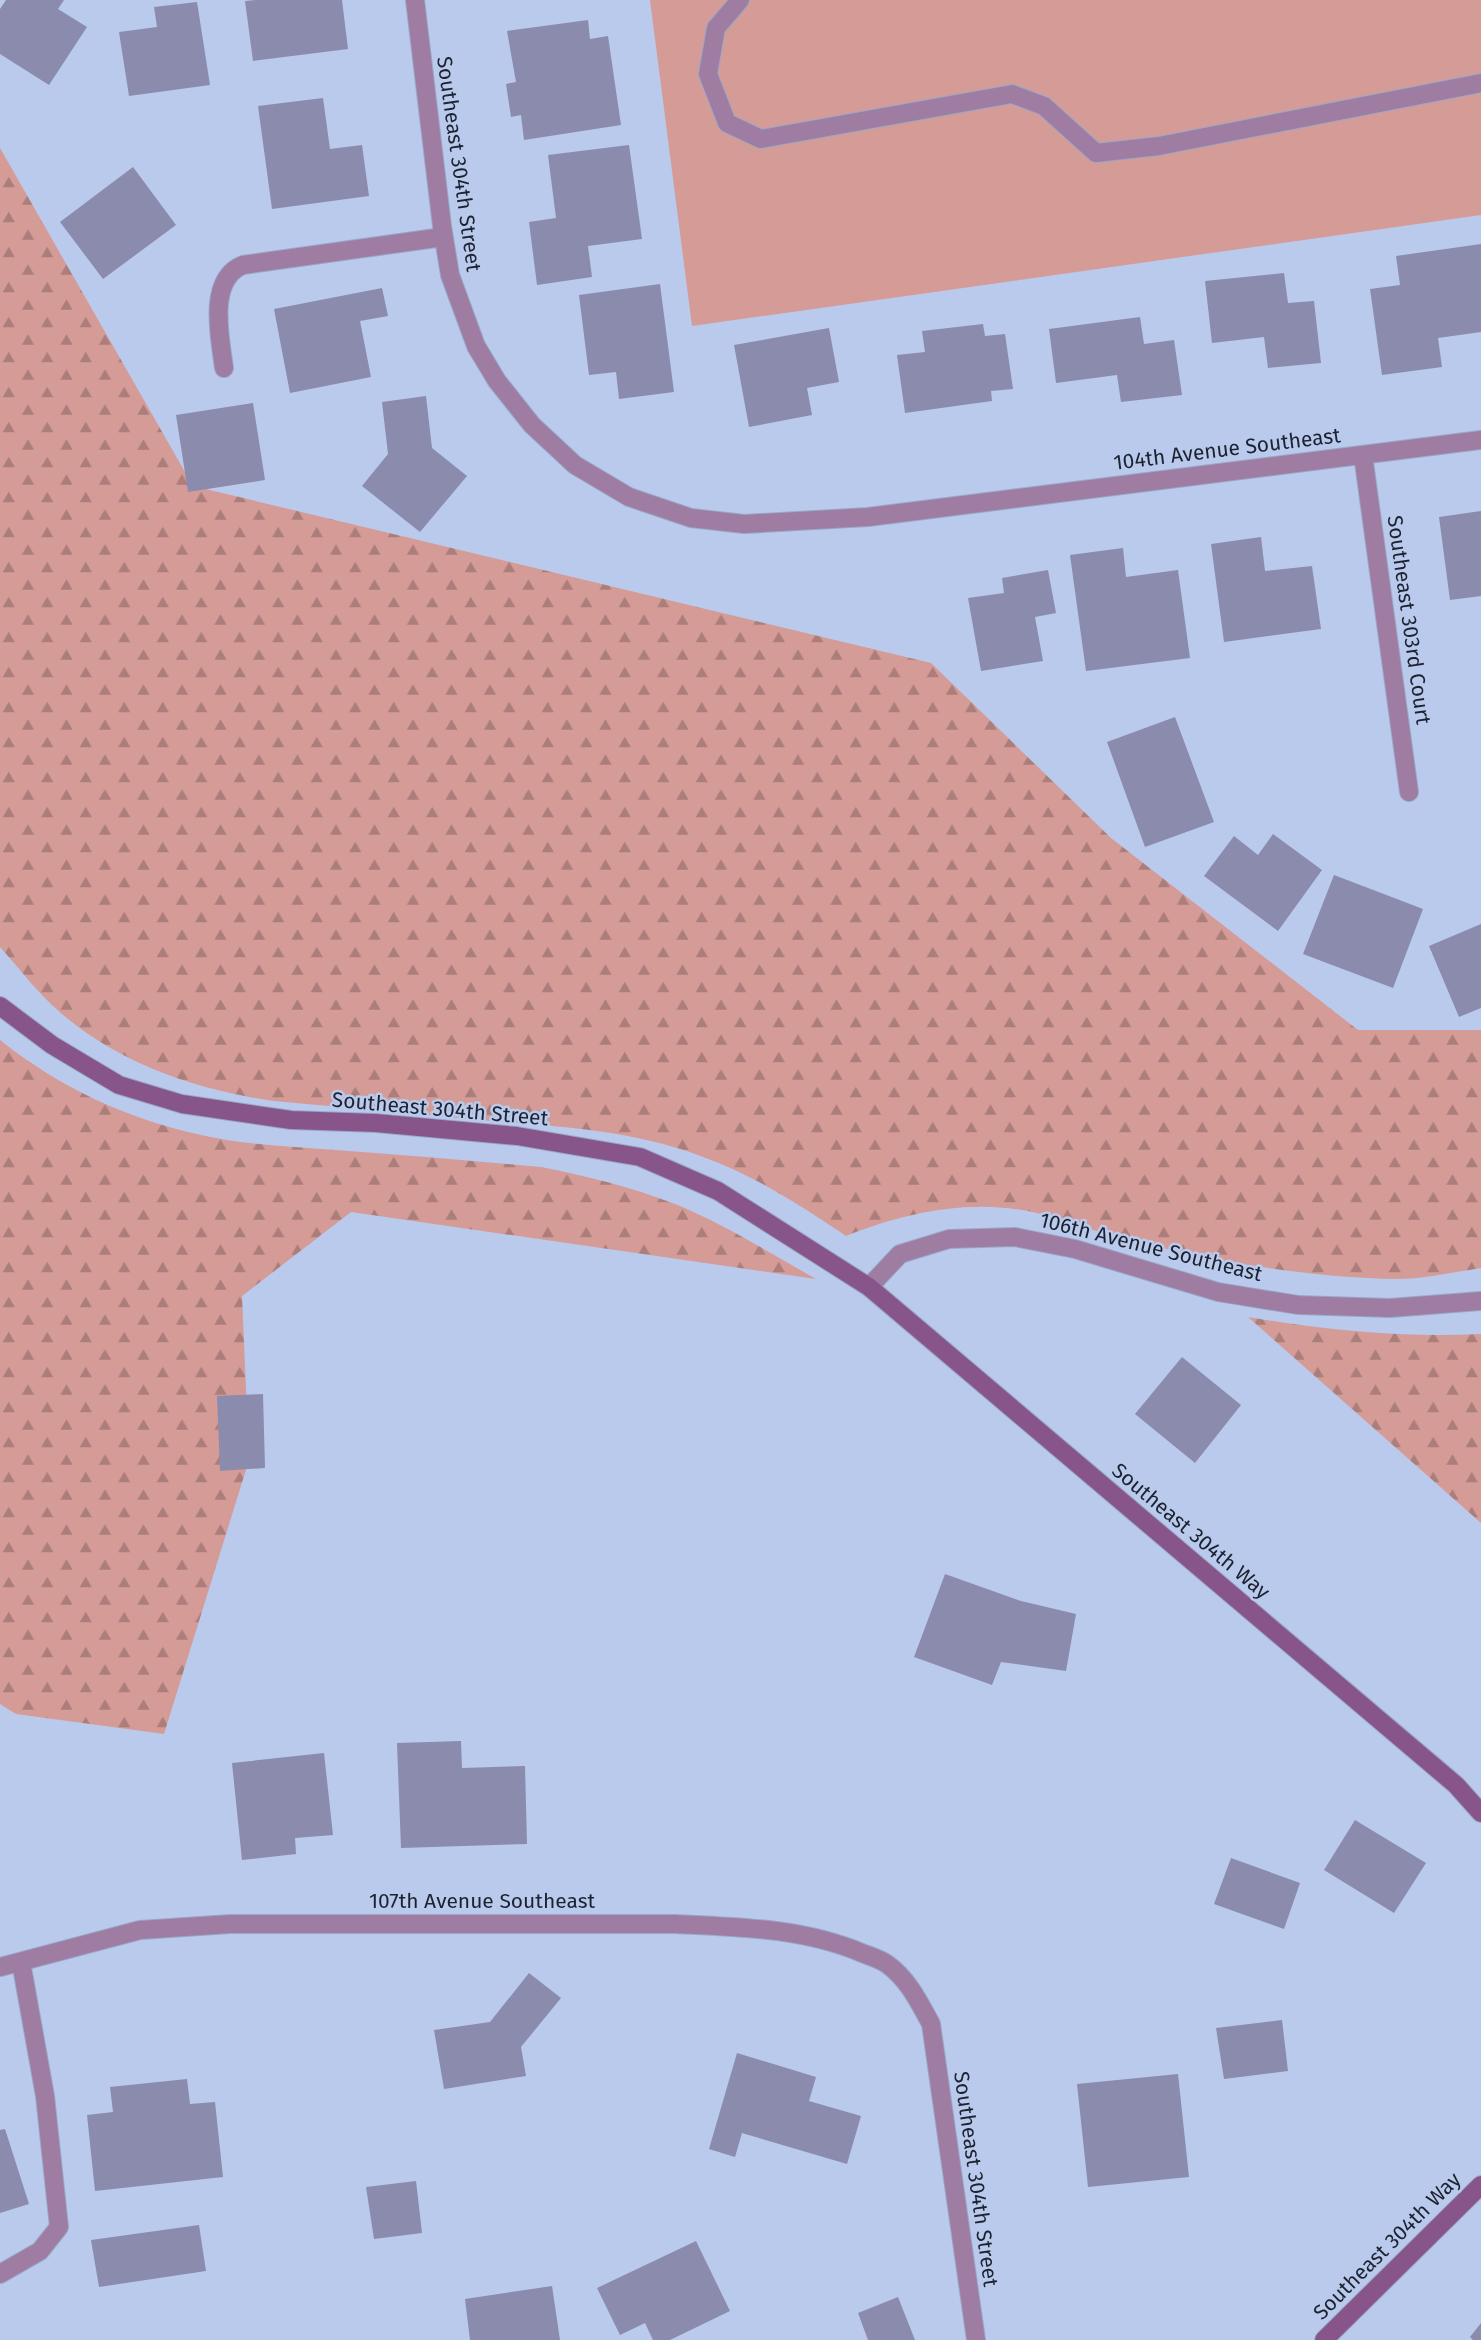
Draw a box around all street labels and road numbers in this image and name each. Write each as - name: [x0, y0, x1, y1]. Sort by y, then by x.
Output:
- street label: Southeast 304th Street: [431, 55, 487, 274]
- street label: 104th Avenue Southeast: [1112, 422, 1342, 476]
- street label: Southeast 303rd Court: [1381, 514, 1437, 727]
- street label: Southeast 304th Street: [331, 1087, 550, 1131]
- street label: 106th Avenue Southeast: [1037, 1207, 1265, 1287]
- street label: Southeast 304th Way: [1107, 1457, 1276, 1605]
- street label: 107th Avenue Southeast: [369, 1888, 595, 1914]
- street label: Southeast 304th Street: [948, 2070, 1004, 2289]
- street label: Southeast 304th Way: [1308, 2166, 1467, 2325]

